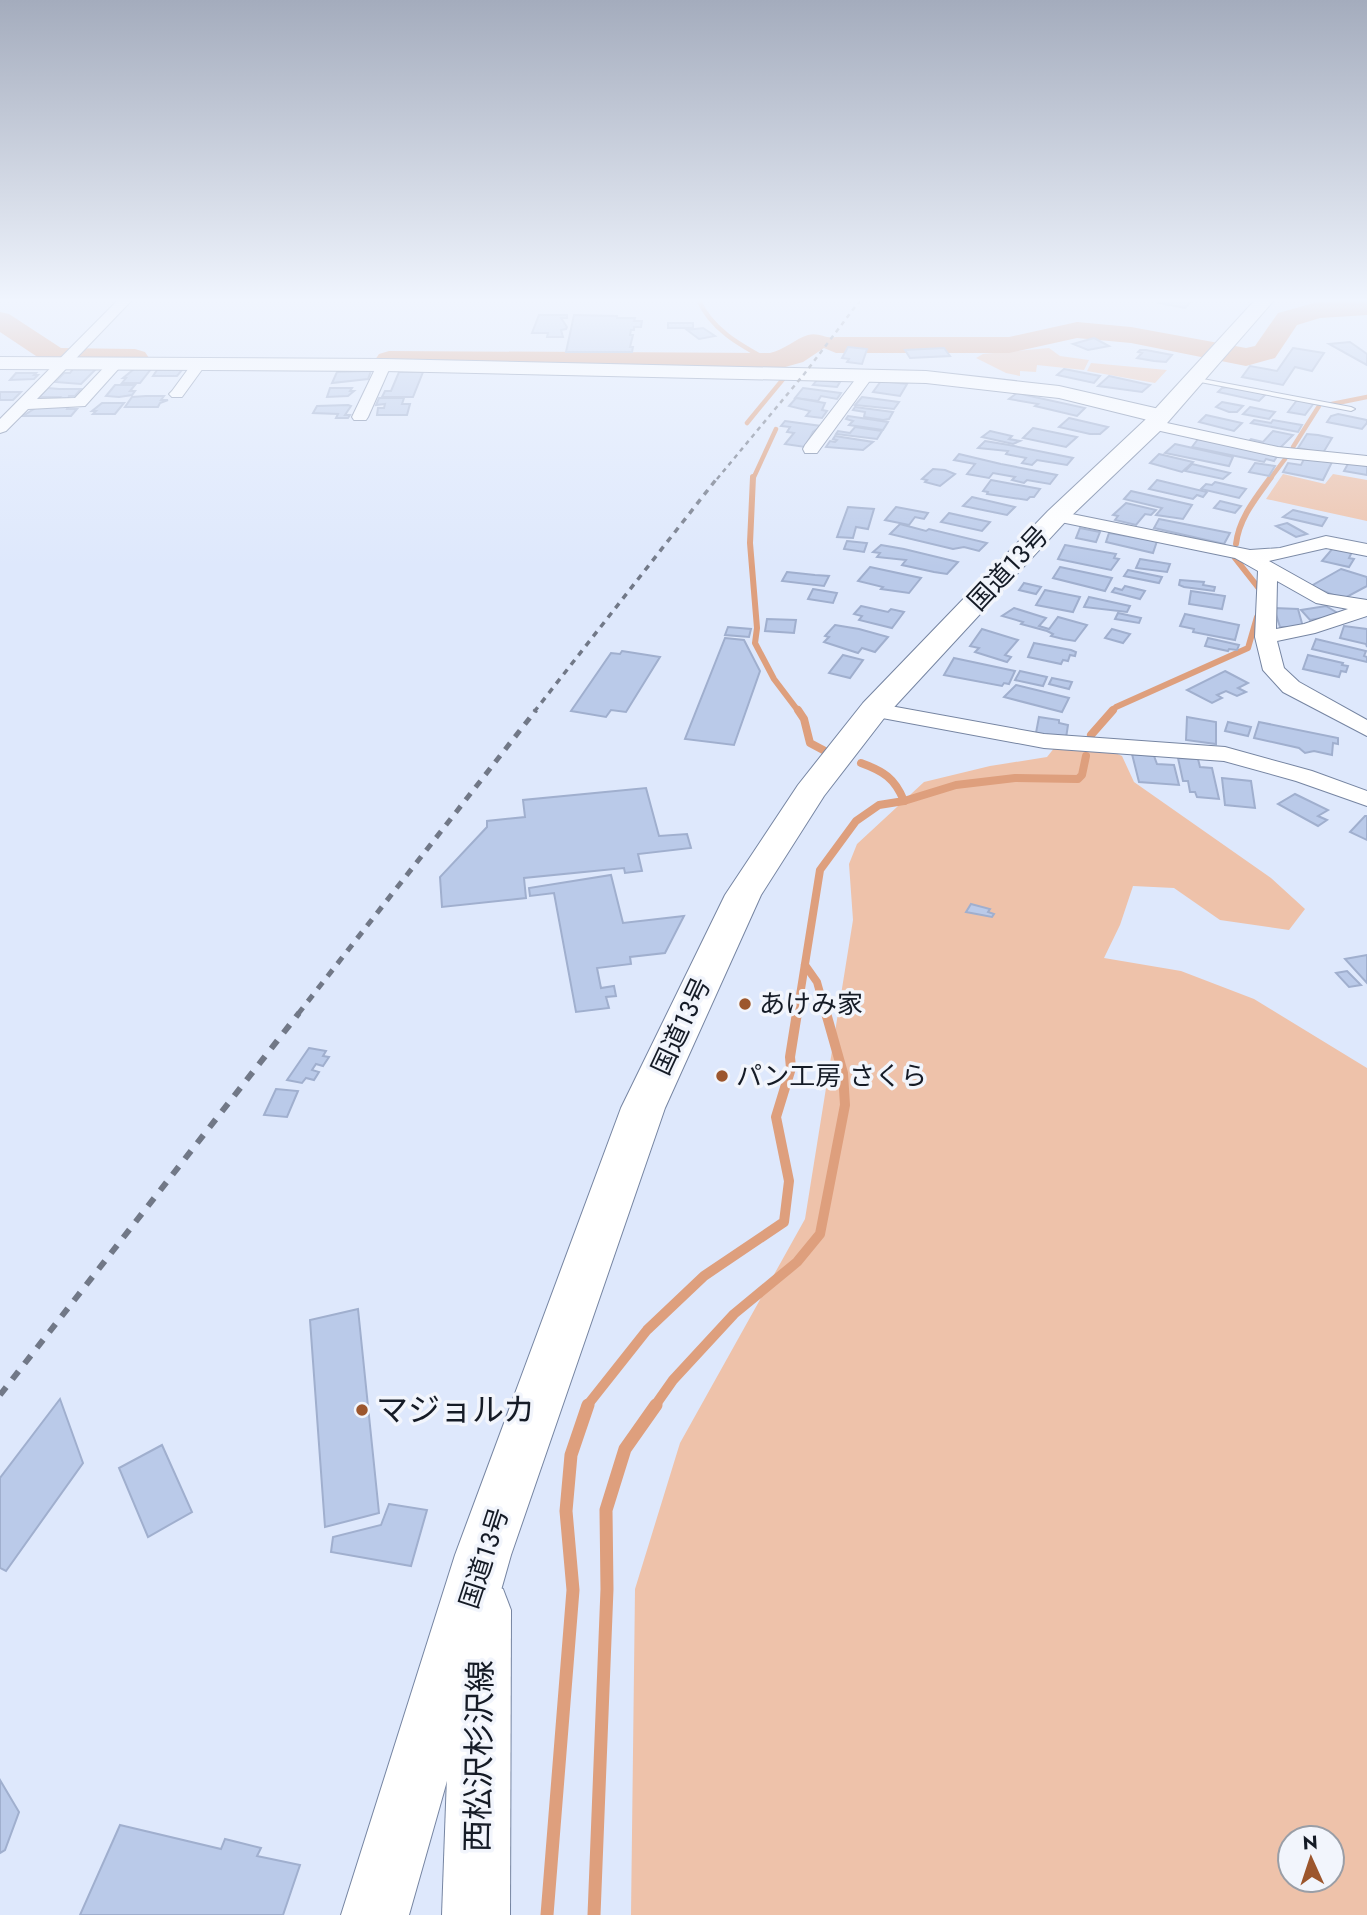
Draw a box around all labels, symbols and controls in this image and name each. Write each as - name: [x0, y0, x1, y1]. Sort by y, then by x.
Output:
- street label: 国道13号: [959, 517, 1057, 619]
- street label: 国道13号: [642, 971, 720, 1081]
- place label: あけみ家: [759, 985, 863, 1023]
- marker: あけみ家: [737, 996, 753, 1012]
- place label: パン工房 さくら: [736, 1057, 927, 1095]
- marker: パン工房 さくら: [714, 1068, 730, 1084]
- place label: マジョルカ: [376, 1387, 535, 1433]
- marker: マジョルカ: [354, 1402, 370, 1418]
- street label: 国道13号: [450, 1503, 518, 1613]
- street label: 西松沢杉沢線: [454, 1660, 504, 1852]
- north arrow: [1276, 1824, 1346, 1894]
- text: N: [1302, 1829, 1318, 1856]

